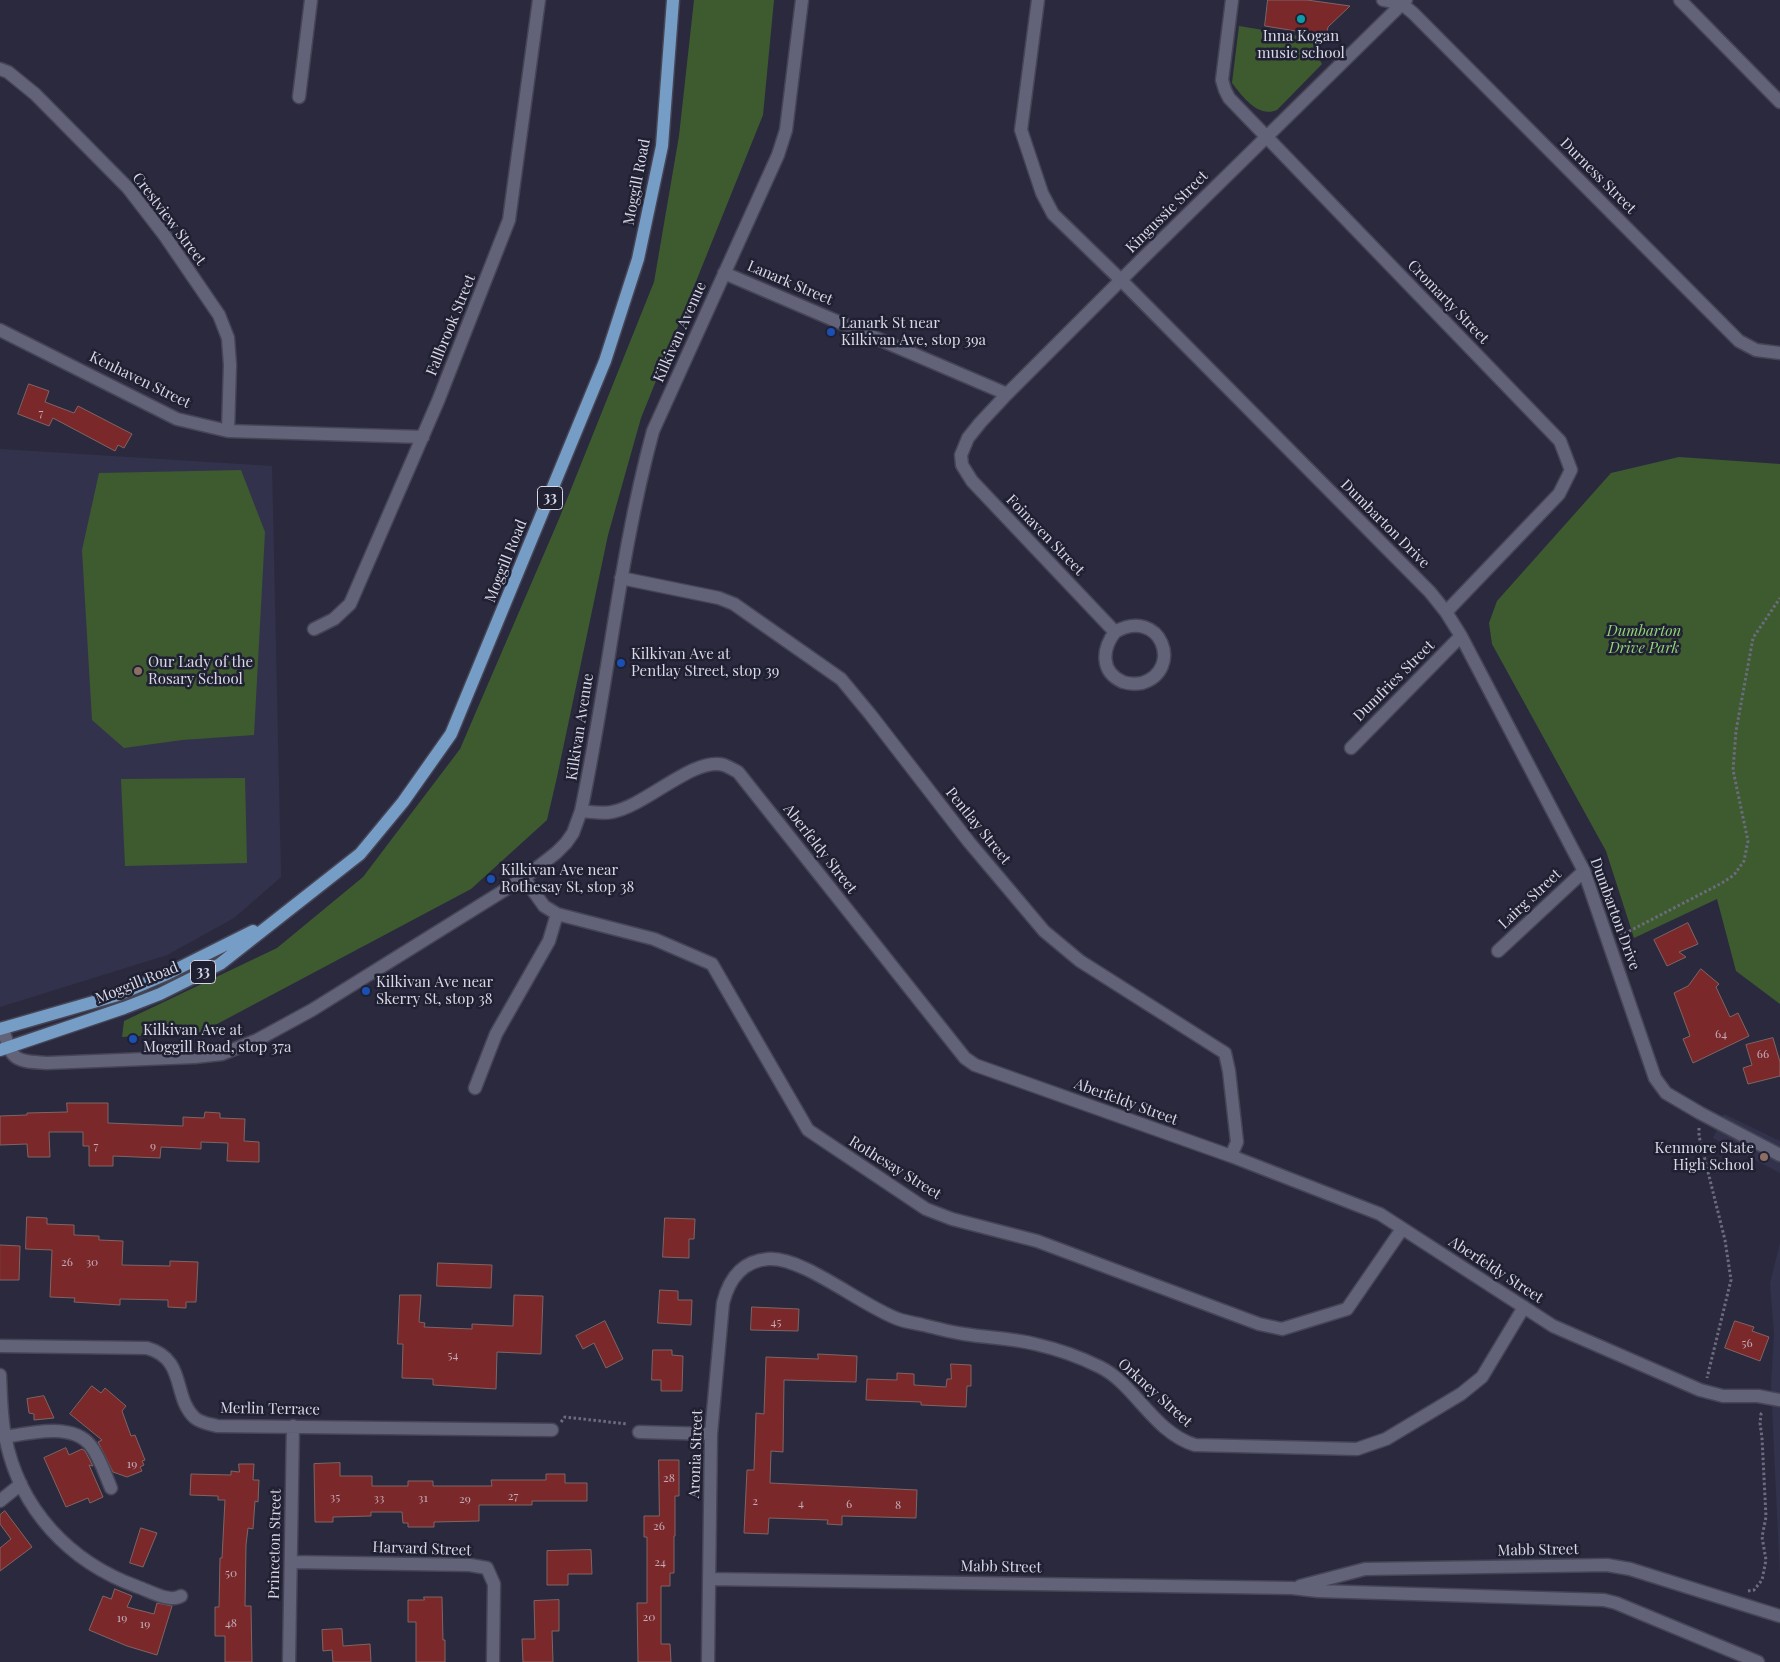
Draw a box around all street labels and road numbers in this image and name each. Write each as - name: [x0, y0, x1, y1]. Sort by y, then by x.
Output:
- street label: Durness Street: [1556, 134, 1640, 218]
- street label: Moggill Road: [620, 137, 654, 227]
- street label: Kingussie Street: [1122, 167, 1212, 257]
- street label: Crestview Street: [128, 169, 210, 269]
- street label: Cromarty Street: [1404, 256, 1492, 348]
- street label: Lanark Street: [744, 257, 836, 309]
- street label: Fallbrook Street: [422, 272, 480, 378]
- street label: Kilkivan Avenue: [650, 279, 710, 385]
- street label: Kenhaven Street: [86, 348, 194, 412]
- street label: Dumbarton Drive: [1337, 476, 1433, 572]
- road number: 33: [538, 486, 562, 509]
- street label: Foinaven Street: [1002, 491, 1088, 579]
- street label: Moggill Road: [481, 517, 531, 605]
- street label: Dumfries Street: [1350, 637, 1438, 725]
- street label: Kilkivan Avenue: [563, 672, 597, 782]
- street label: Pentlay Street: [942, 784, 1014, 868]
- street label: Aberfeldy Street: [779, 801, 861, 897]
- street label: Dumbarton Drive: [1586, 855, 1644, 973]
- street label: Lairg Street: [1495, 865, 1565, 933]
- street label: Moggill Road: [93, 958, 181, 1008]
- road number: 33: [190, 960, 216, 984]
- street label: Aberfeldy Street: [1072, 1075, 1180, 1129]
- street label: Rothesay Street: [846, 1132, 944, 1204]
- street label: Aberfeldy Street: [1445, 1233, 1547, 1307]
- street label: Orkney Street: [1114, 1355, 1196, 1431]
- street label: Merlin Terrace: [220, 1399, 320, 1419]
- street label: Aronia Street: [685, 1409, 707, 1499]
- street label: Princeton Street: [265, 1489, 285, 1599]
- street label: Harvard Street: [372, 1538, 472, 1560]
- street label: Mabb Street: [1497, 1540, 1579, 1560]
- street label: Mabb Street: [960, 1557, 1042, 1577]

